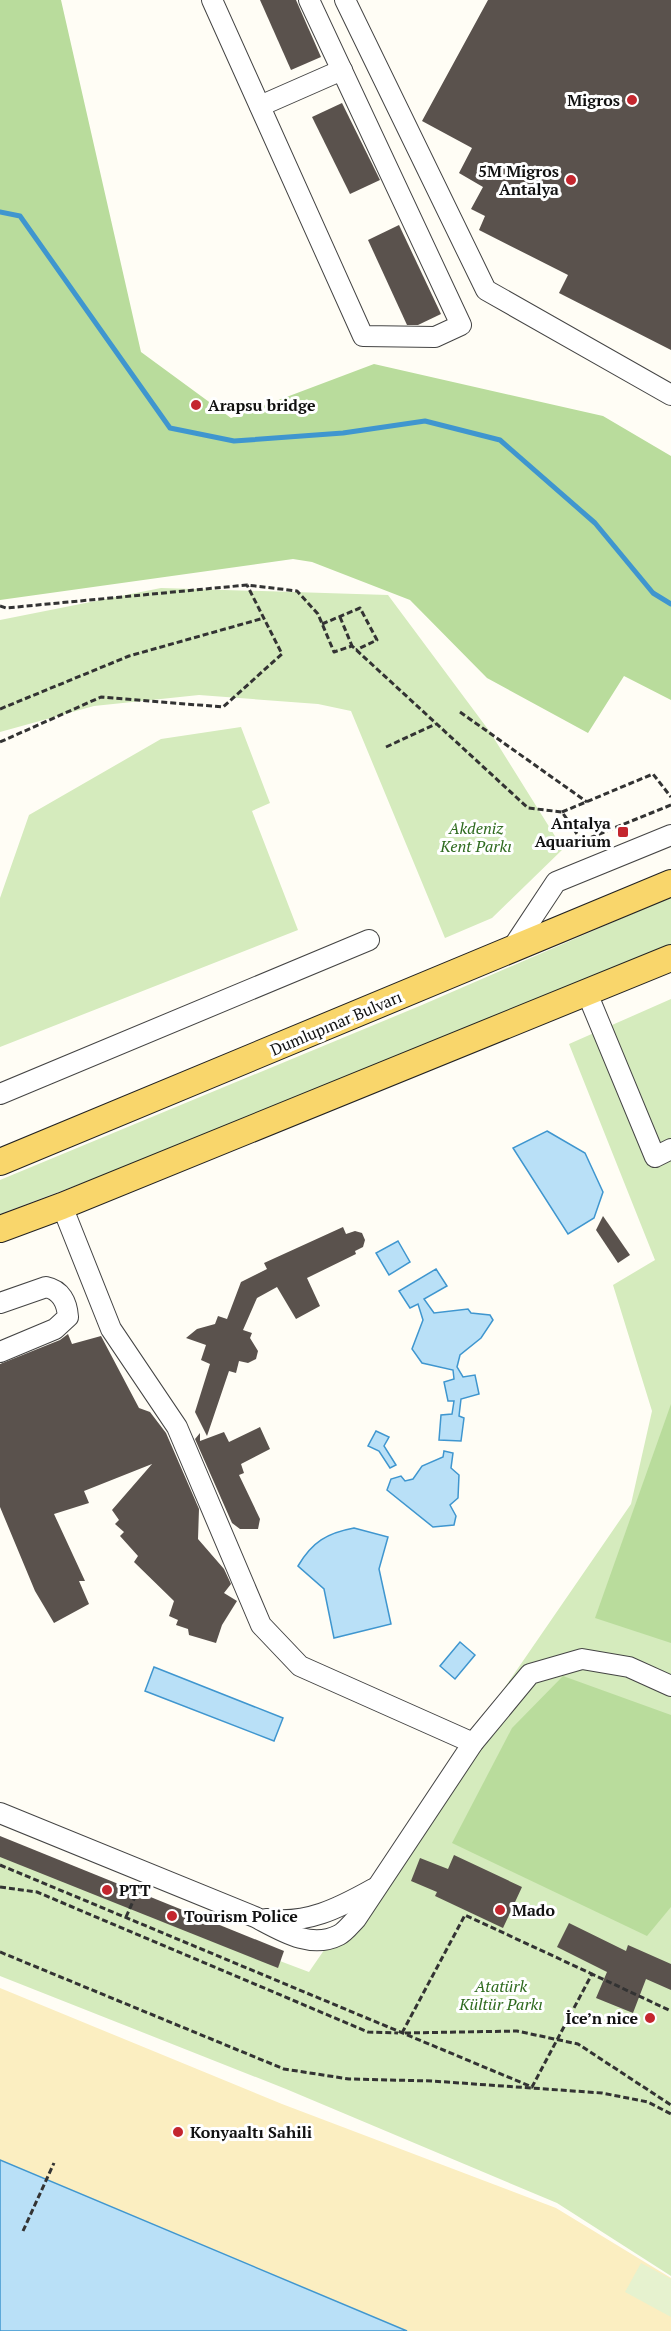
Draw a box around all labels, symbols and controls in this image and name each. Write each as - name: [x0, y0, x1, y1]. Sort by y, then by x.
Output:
- place label: Migros: [567, 89, 620, 111]
- marker: Migros: [625, 93, 639, 107]
- place label: 5M Migros Antalya: [478, 160, 559, 200]
- marker: 5M Migros Antalya: [564, 173, 578, 187]
- place label: Arapsu bridge: [208, 394, 316, 416]
- marker: Arapsu bridge: [189, 398, 203, 412]
- place label: Antalya Aquarium: [535, 812, 611, 852]
- park label: Akdeniz Kent Parkı: [439, 817, 512, 857]
- marker: Antalya Aquarium: [616, 825, 630, 839]
- street label: Dumlupınar Bulvarı: [267, 985, 405, 1061]
- place label: PTT: [119, 1879, 151, 1901]
- marker: PTT: [100, 1883, 114, 1897]
- place label: Mado: [512, 1899, 555, 1921]
- marker: Mado: [493, 1903, 507, 1917]
- place label: Tourism Police: [184, 1905, 298, 1927]
- marker: Tourism Police: [165, 1909, 179, 1923]
- park label: Atatürk Kültür Parkı: [458, 1975, 543, 2015]
- place label: İce’n nice: [566, 2007, 638, 2029]
- marker: İce’n nice: [643, 2011, 657, 2025]
- place label: Konyaaltı Sahili: [190, 2121, 312, 2143]
- marker: Konyaaltı Sahili: [171, 2125, 185, 2139]

